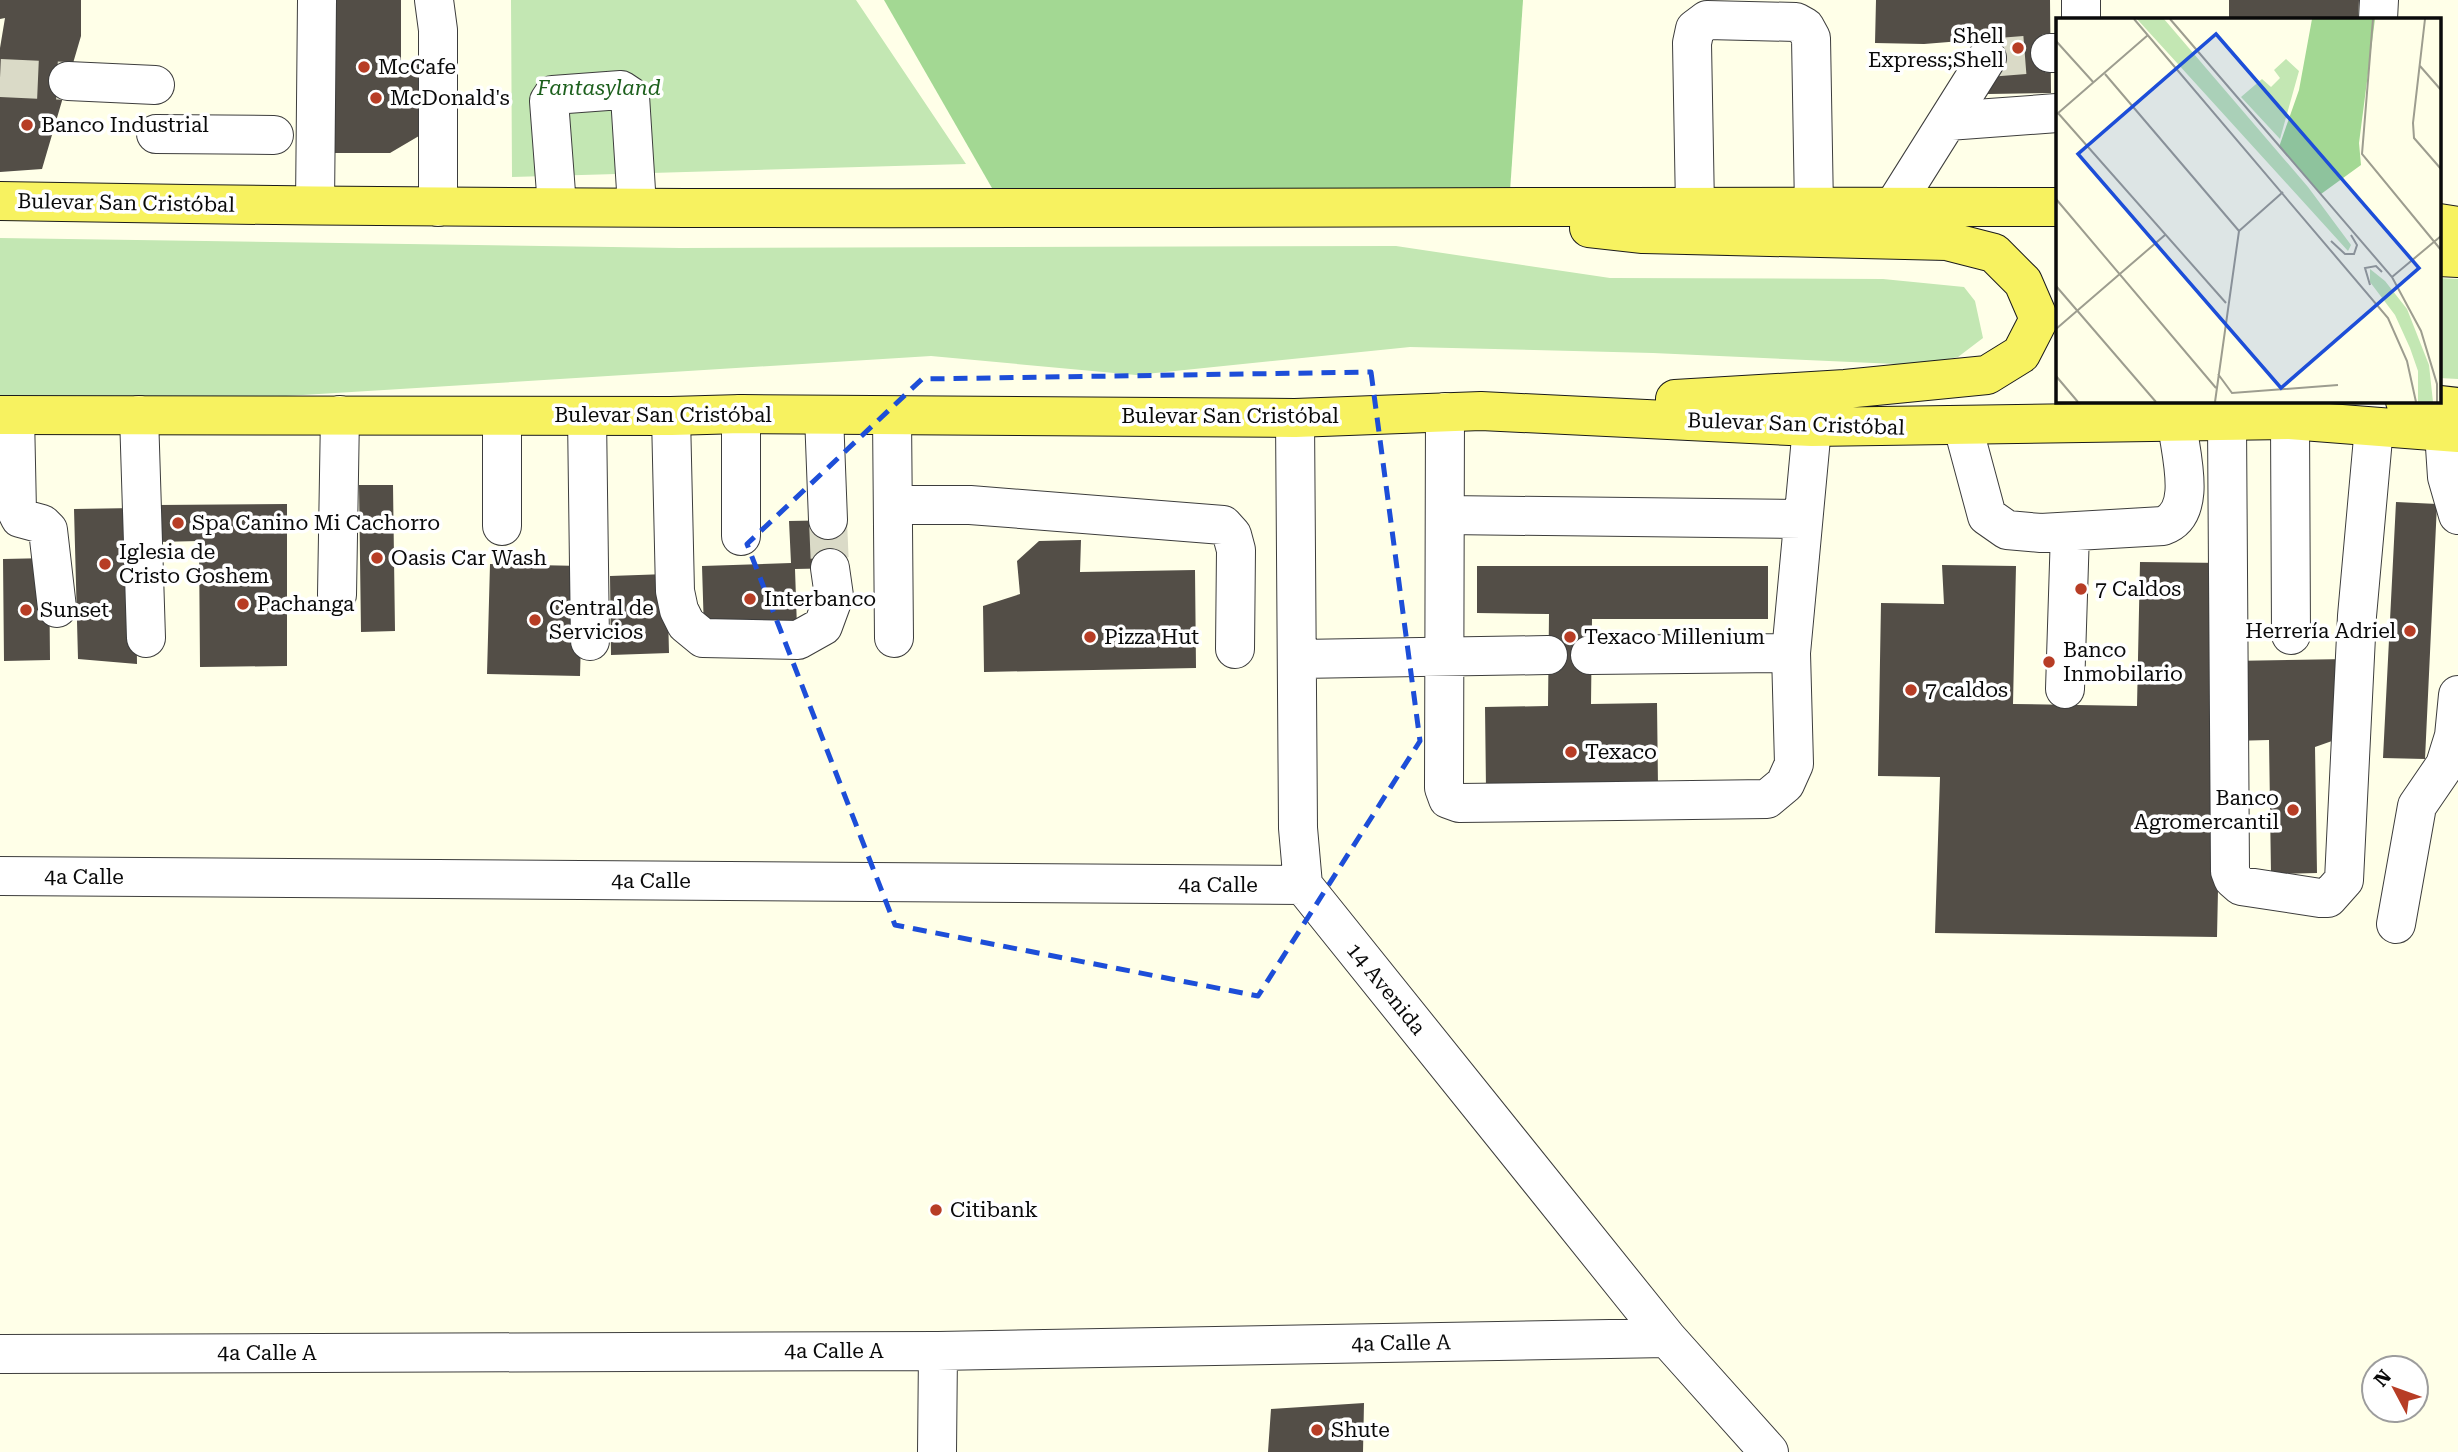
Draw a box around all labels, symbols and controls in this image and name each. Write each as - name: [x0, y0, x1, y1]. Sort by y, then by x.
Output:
- inset map: [2056, 18, 2440, 402]
- place label: Shell Express;Shell: [1868, 24, 2005, 72]
- marker: Shell Express;Shell: [2010, 40, 2026, 56]
- place label: McCafe: [378, 55, 456, 79]
- marker: McCafe: [356, 59, 372, 75]
- park label: Fantasyland: [536, 76, 661, 100]
- place label: McDonald's: [390, 86, 510, 110]
- marker: McDonald's: [368, 90, 384, 106]
- place label: Banco Industrial: [41, 113, 209, 137]
- marker: Banco Industrial: [19, 117, 35, 133]
- street label: Bulevar San Cristóbal: [17, 189, 235, 217]
- street label: Bulevar San Cristóbal: [554, 403, 772, 427]
- street label: Bulevar San Cristóbal: [1121, 404, 1339, 428]
- street label: Bulevar San Cristóbal: [1687, 408, 1906, 440]
- place label: Spa Canino Mi Cachorro: [192, 511, 440, 535]
- marker: Spa Canino Mi Cachorro: [170, 515, 186, 531]
- place label: Iglesia de Cristo Goshem: [119, 540, 269, 588]
- place label: Oasis Car Wash: [391, 546, 547, 570]
- marker: Oasis Car Wash: [369, 550, 385, 566]
- marker: Iglesia de Cristo Goshem: [97, 556, 113, 572]
- place label: 7 Caldos: [2095, 577, 2181, 601]
- marker: 7 Caldos: [2073, 581, 2089, 597]
- place label: Interbanco: [764, 587, 876, 611]
- marker: Interbanco: [742, 591, 758, 607]
- place label: Pachanga: [257, 592, 355, 616]
- marker: Pachanga: [235, 596, 251, 612]
- place label: Central de Servicios: [549, 596, 654, 644]
- place label: Sunset: [40, 598, 109, 622]
- marker: Sunset: [18, 602, 34, 618]
- marker: Central de Servicios: [527, 612, 543, 628]
- place label: Herrería Adriel: [2245, 619, 2397, 643]
- marker: Herrería Adriel: [2402, 623, 2418, 639]
- place label: Pizza Hut: [1104, 625, 1199, 649]
- place label: Texaco Millenium: [1584, 625, 1765, 649]
- marker: Pizza Hut: [1082, 629, 1098, 645]
- marker: Texaco Millenium: [1562, 629, 1578, 645]
- place label: Banco Inmobilario: [2063, 638, 2183, 686]
- marker: Banco Inmobilario: [2041, 654, 2057, 670]
- place label: 7 caldos: [1925, 678, 2008, 702]
- marker: 7 caldos: [1903, 682, 1919, 698]
- place label: Texaco: [1585, 740, 1657, 764]
- marker: Texaco: [1563, 744, 1579, 760]
- place label: Banco Agromercantil: [2134, 786, 2280, 834]
- marker: Banco Agromercantil: [2285, 802, 2301, 818]
- street label: 4a Calle: [44, 865, 124, 889]
- street label: 4a Calle: [611, 869, 691, 893]
- street label: 4a Calle: [1178, 873, 1258, 897]
- street label: 14 Avenida: [1342, 938, 1431, 1040]
- place label: Citibank: [950, 1198, 1038, 1222]
- marker: Citibank: [928, 1202, 944, 1218]
- street label: 4a Calle A: [1351, 1330, 1451, 1356]
- street label: 4a Calle A: [784, 1339, 884, 1363]
- street label: 4a Calle A: [217, 1341, 317, 1365]
- north arrow: [2360, 1354, 2430, 1424]
- text: N: [2369, 1365, 2396, 1391]
- place label: Shute: [1331, 1418, 1390, 1442]
- marker: Shute: [1309, 1422, 1325, 1438]

